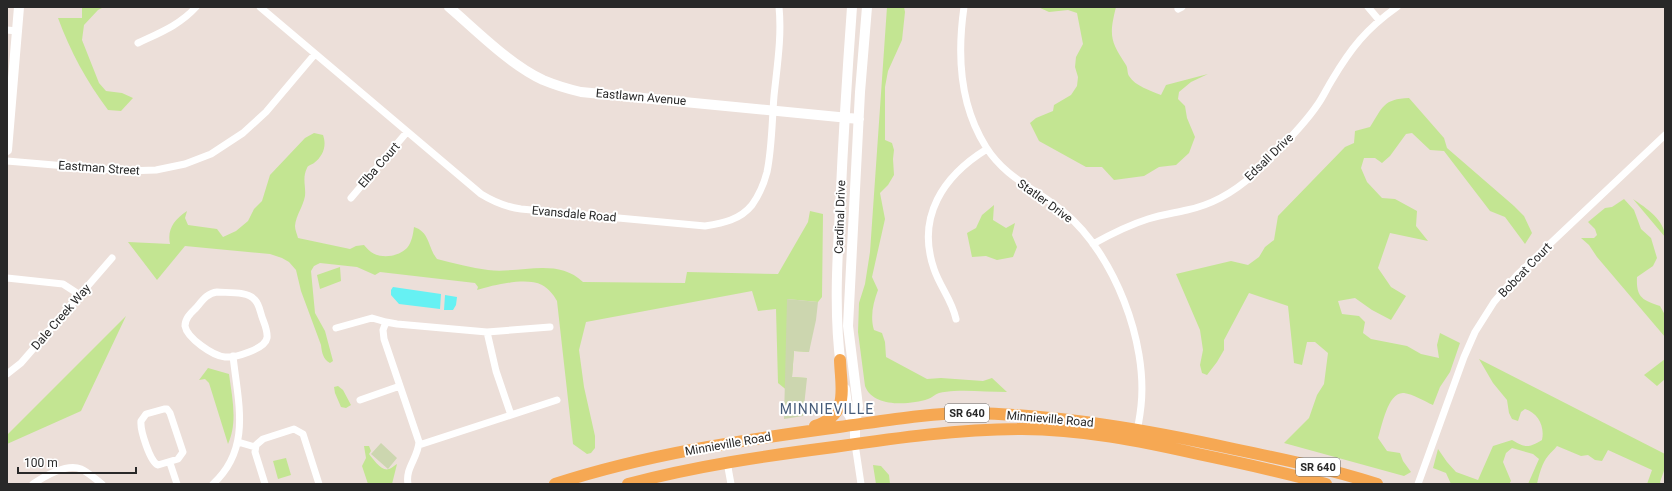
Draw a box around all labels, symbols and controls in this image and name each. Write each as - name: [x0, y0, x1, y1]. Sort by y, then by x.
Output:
- street label: Eastlawn Avenue: [595, 86, 687, 108]
- street label: Edsall Drive: [1242, 130, 1296, 184]
- street label: Elba Court: [355, 139, 403, 191]
- street label: Eastman Street: [58, 158, 140, 178]
- street label: Statler Drive: [1015, 176, 1075, 226]
- street label: Cardinal Drive: [832, 180, 848, 254]
- street label: Evansdale Road: [531, 203, 617, 225]
- street label: Bobcat Court: [1496, 240, 1555, 300]
- street label: Dale Creek Way: [29, 281, 94, 353]
- district label: MINNIEVILLE: [780, 401, 874, 417]
- road number: SR 640: [945, 404, 989, 422]
- street label: Minnieville Road: [1006, 408, 1094, 430]
- street label: Minnieville Road: [684, 430, 772, 458]
- scale bar: [18, 449, 136, 475]
- text: 100 m: [24, 456, 58, 470]
- road number: SR 640: [1296, 458, 1340, 476]

